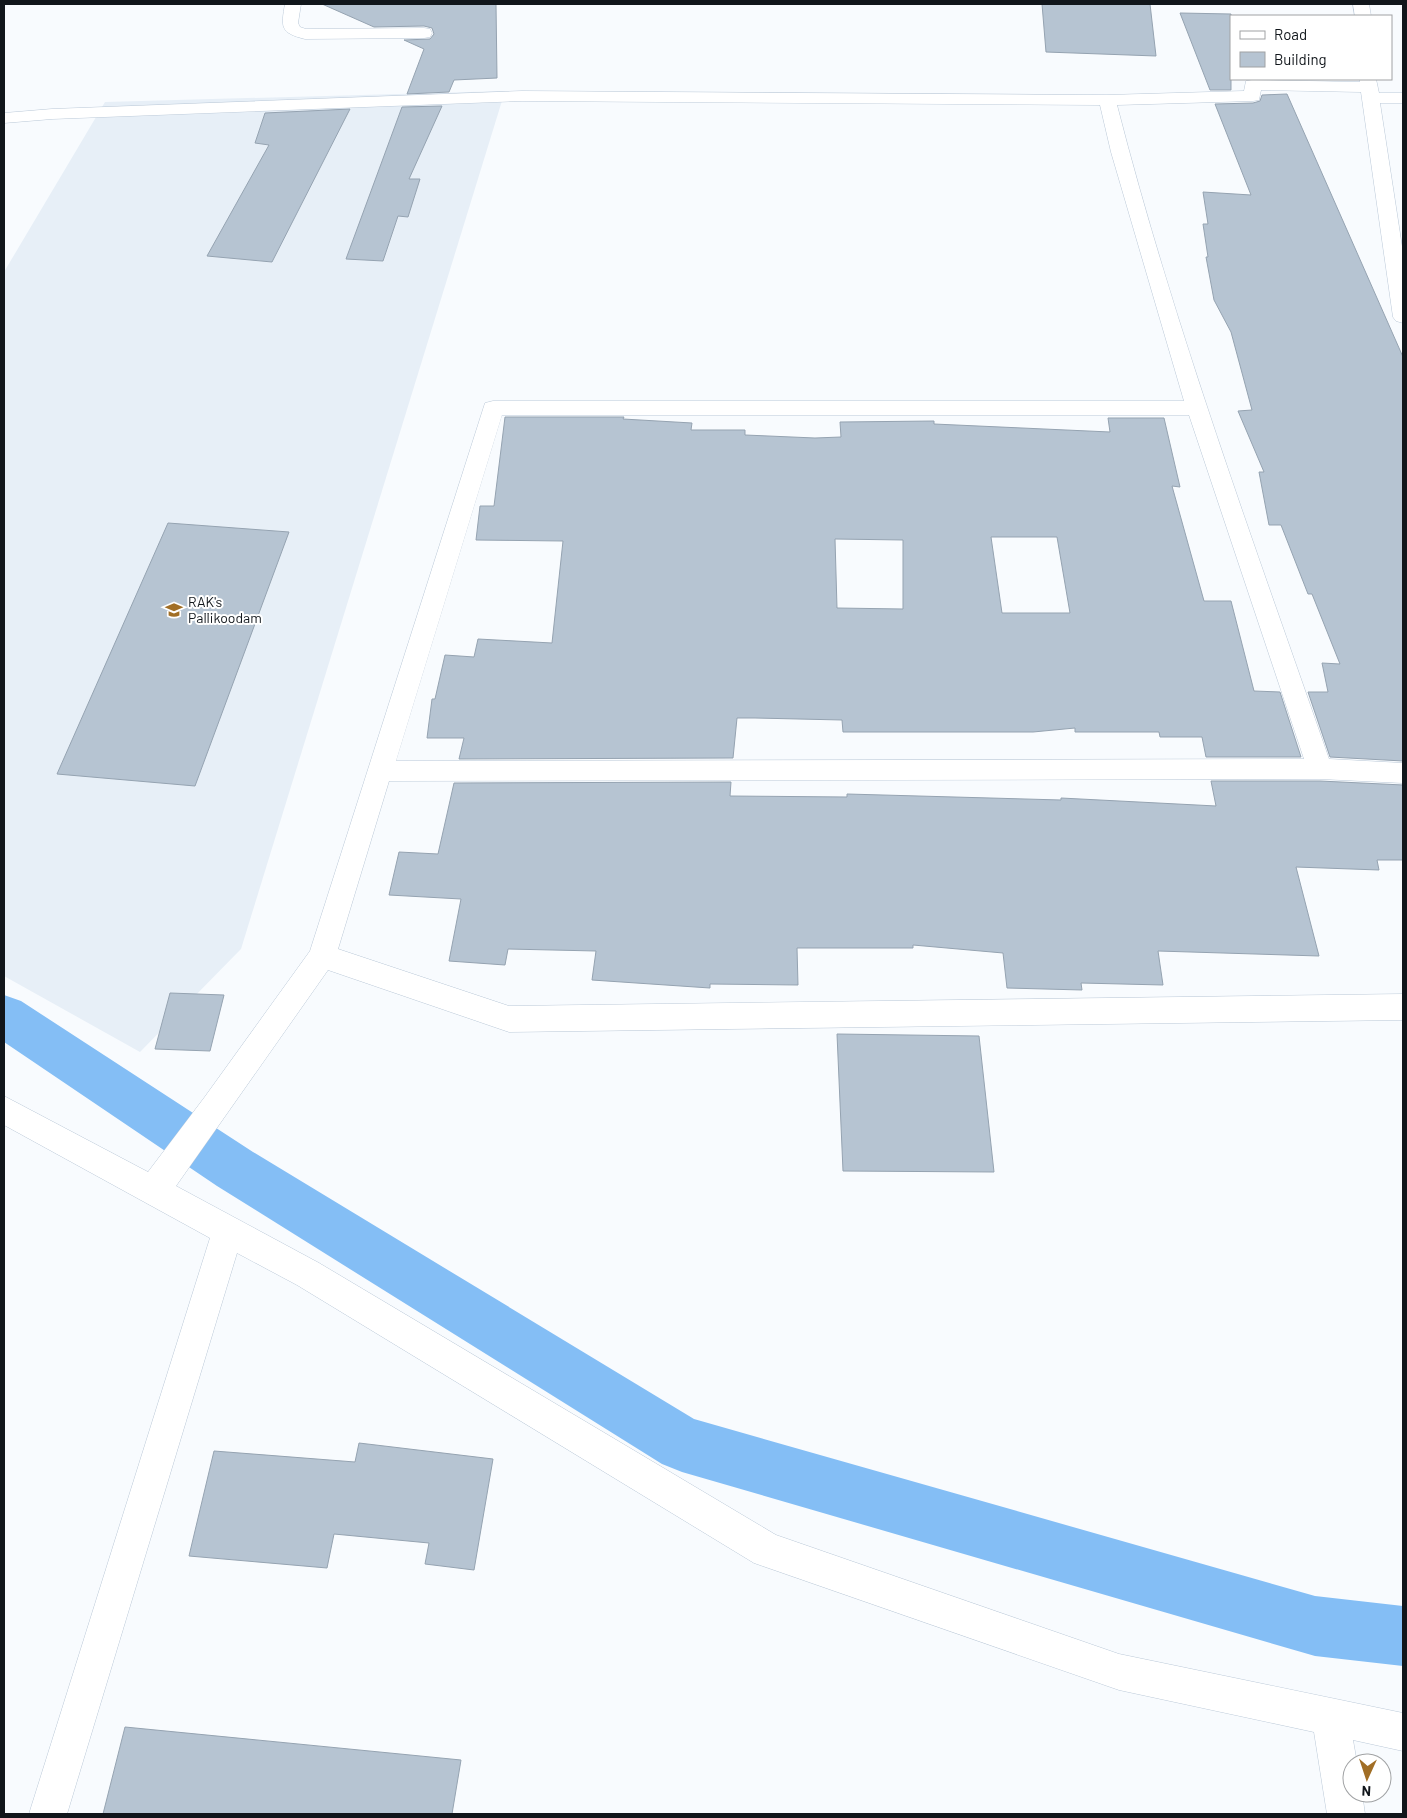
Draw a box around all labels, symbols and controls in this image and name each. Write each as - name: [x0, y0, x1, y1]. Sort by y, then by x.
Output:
- legend: [1230, 15, 1392, 80]
- text: Road: [1274, 25, 1307, 43]
- text: Building: [1274, 50, 1327, 68]
- place label: RAK's Pallikoodam: [188, 593, 262, 626]
- school or university icon: RAK's Pallikoodam: [164, 600, 184, 620]
- north arrow: [1342, 1753, 1392, 1803]
- text: N: [1361, 1783, 1371, 1800]

